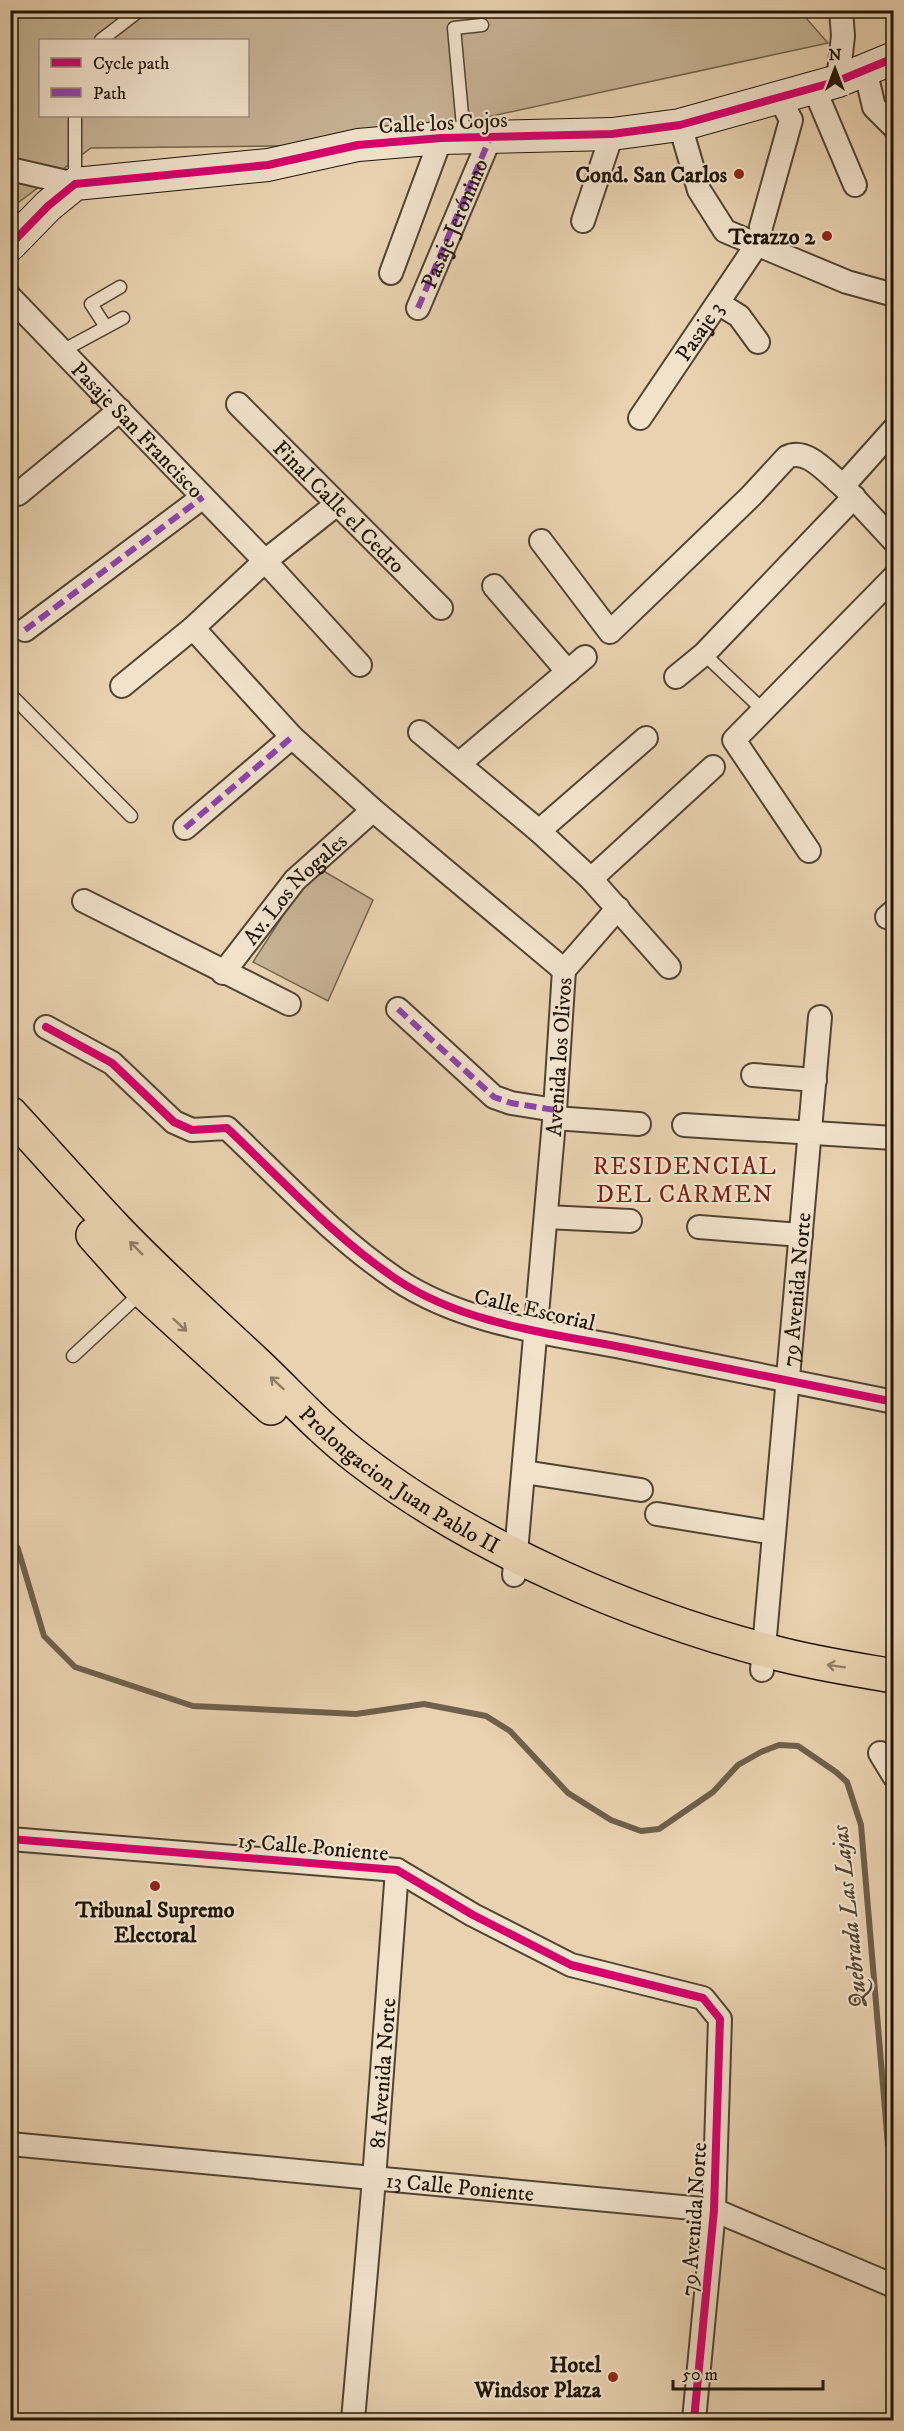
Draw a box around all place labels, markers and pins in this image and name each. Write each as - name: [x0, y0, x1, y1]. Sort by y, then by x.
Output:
- place label: Cond. San Carlos: [575, 162, 728, 189]
- marker: Cond. San Carlos: [732, 167, 746, 181]
- place label: Terazzo 2: [728, 224, 816, 251]
- marker: Terazzo 2: [820, 229, 834, 243]
- marker: Tribunal Supremo Electoral: [148, 1879, 162, 1893]
- place label: Tribunal Supremo Electoral: [75, 1897, 235, 1949]
- place label: Hotel Windsor Plaza: [473, 2352, 602, 2404]
- marker: Hotel Windsor Plaza: [606, 2370, 620, 2384]

